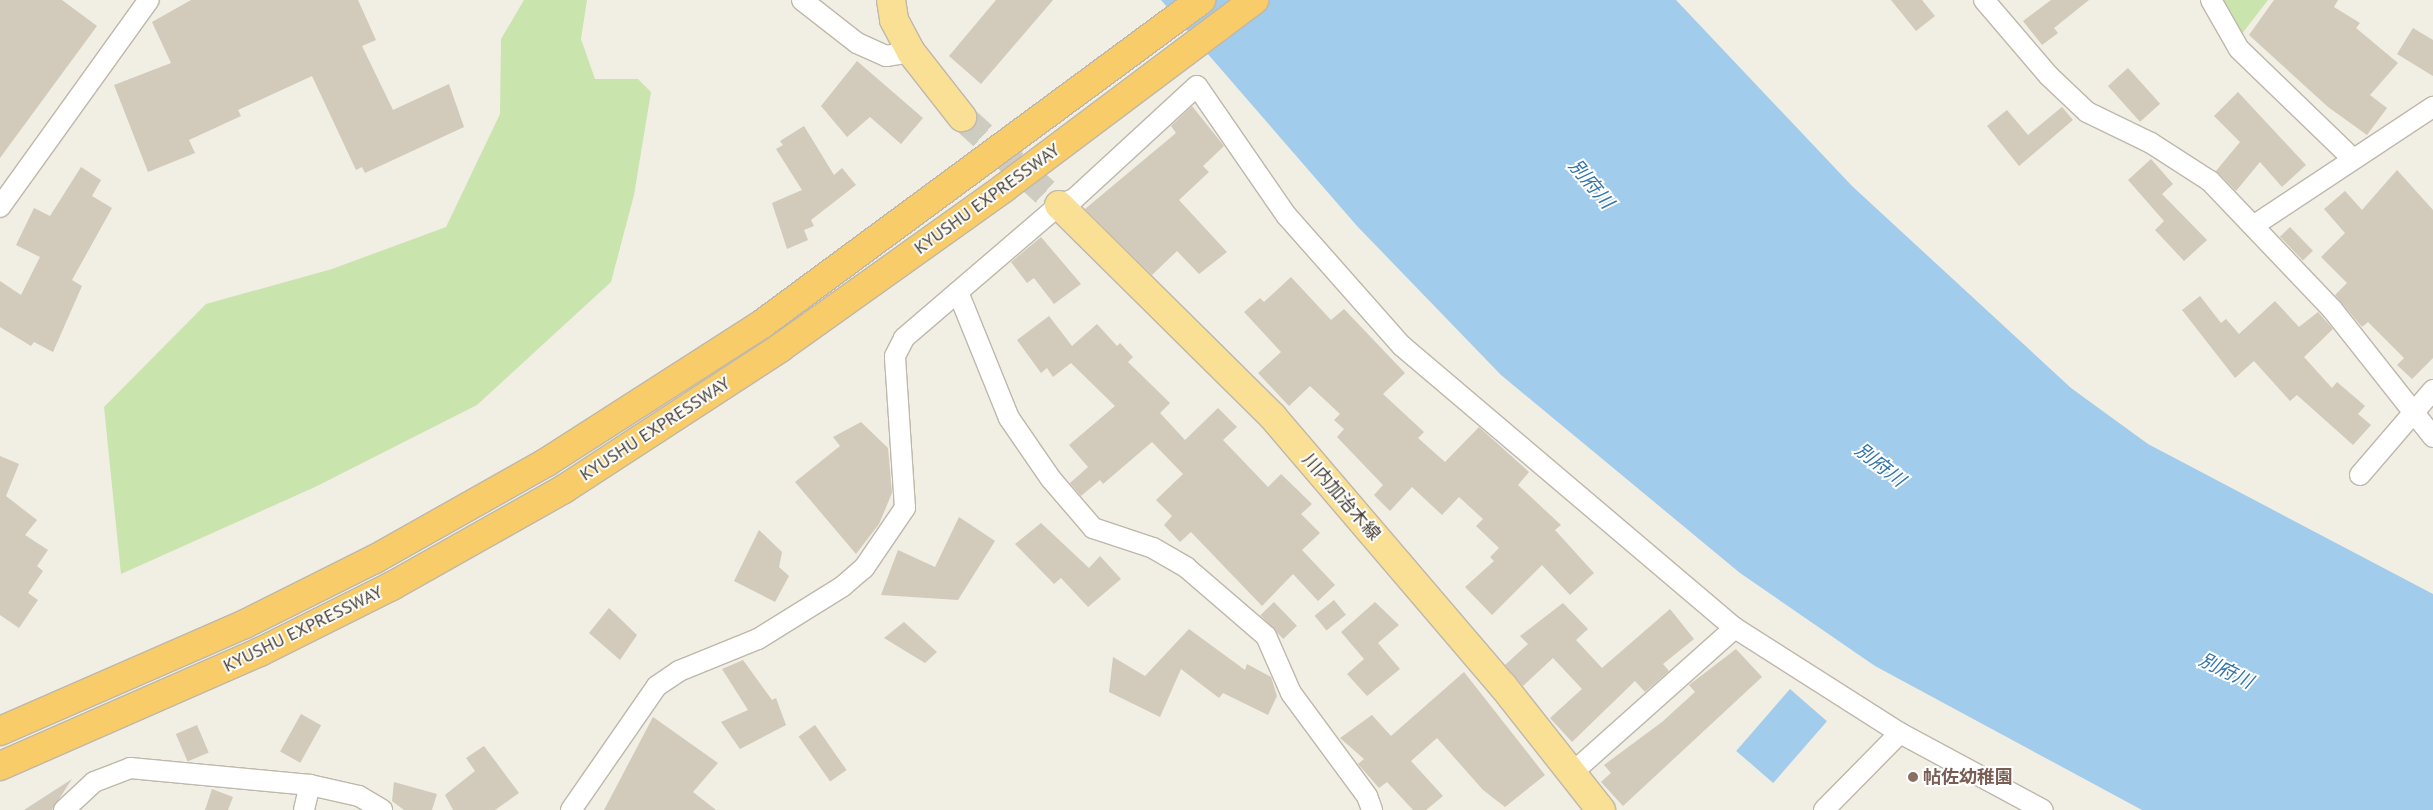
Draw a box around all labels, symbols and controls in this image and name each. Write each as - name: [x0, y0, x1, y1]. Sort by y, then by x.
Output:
- street label: KYUSHU EXPRESSWAY: [910, 139, 1064, 259]
- water label: 別府川: [1564, 155, 1618, 213]
- street label: KYUSHU EXPRESSWAY: [576, 372, 734, 486]
- water label: 別府川: [1851, 438, 1909, 492]
- street label: 川内加治木線: [1297, 449, 1385, 545]
- street label: KYUSHU EXPRESSWAY: [220, 581, 386, 677]
- water label: 別府川: [2195, 648, 2257, 694]
- place label: 帖佐幼稚園: [1923, 766, 2013, 788]
- marker: 帖佐幼稚園: [1907, 771, 1919, 783]

